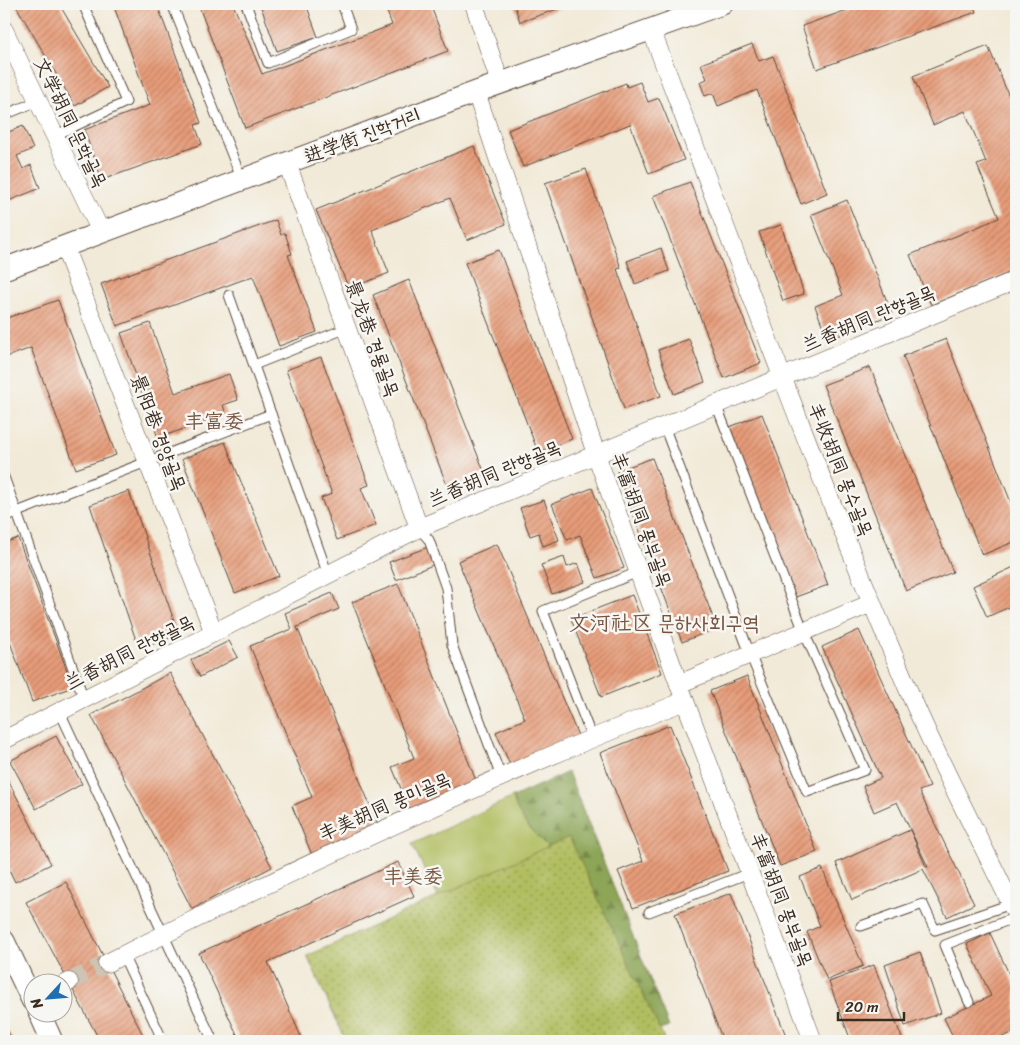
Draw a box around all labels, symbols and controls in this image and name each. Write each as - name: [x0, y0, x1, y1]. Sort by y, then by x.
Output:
- street label: 文学胡同 문학골목: [25, 51, 117, 193]
- street label: 进学街 진학거리: [299, 98, 426, 173]
- street label: 景龙巷 경룡골목: [336, 275, 409, 402]
- street label: 兰香胡同 란향골목: [796, 276, 940, 361]
- street label: 景阳巷 경양골목: [121, 369, 196, 496]
- street label: 丰收胡同 풍수골목: [799, 397, 882, 541]
- district label: 丰富委: [184, 404, 244, 439]
- street label: 兰香胡同 란향골목: [422, 431, 566, 516]
- street label: 丰富胡同 풍부골목: [602, 447, 681, 592]
- district label: 文河社区 문하사회구역: [569, 604, 759, 642]
- street label: 兰香胡同 란향골목: [58, 605, 200, 699]
- street label: 丰美胡同 풍미골목: [313, 762, 456, 850]
- street label: 丰富胡同 풍부골목: [741, 827, 822, 971]
- district label: 丰美委: [383, 859, 443, 894]
- north arrow: [22, 972, 72, 1022]
- scale bar: [838, 990, 904, 1022]
- text: N: [23, 993, 51, 1014]
- text: 20 m: [845, 994, 879, 1020]

